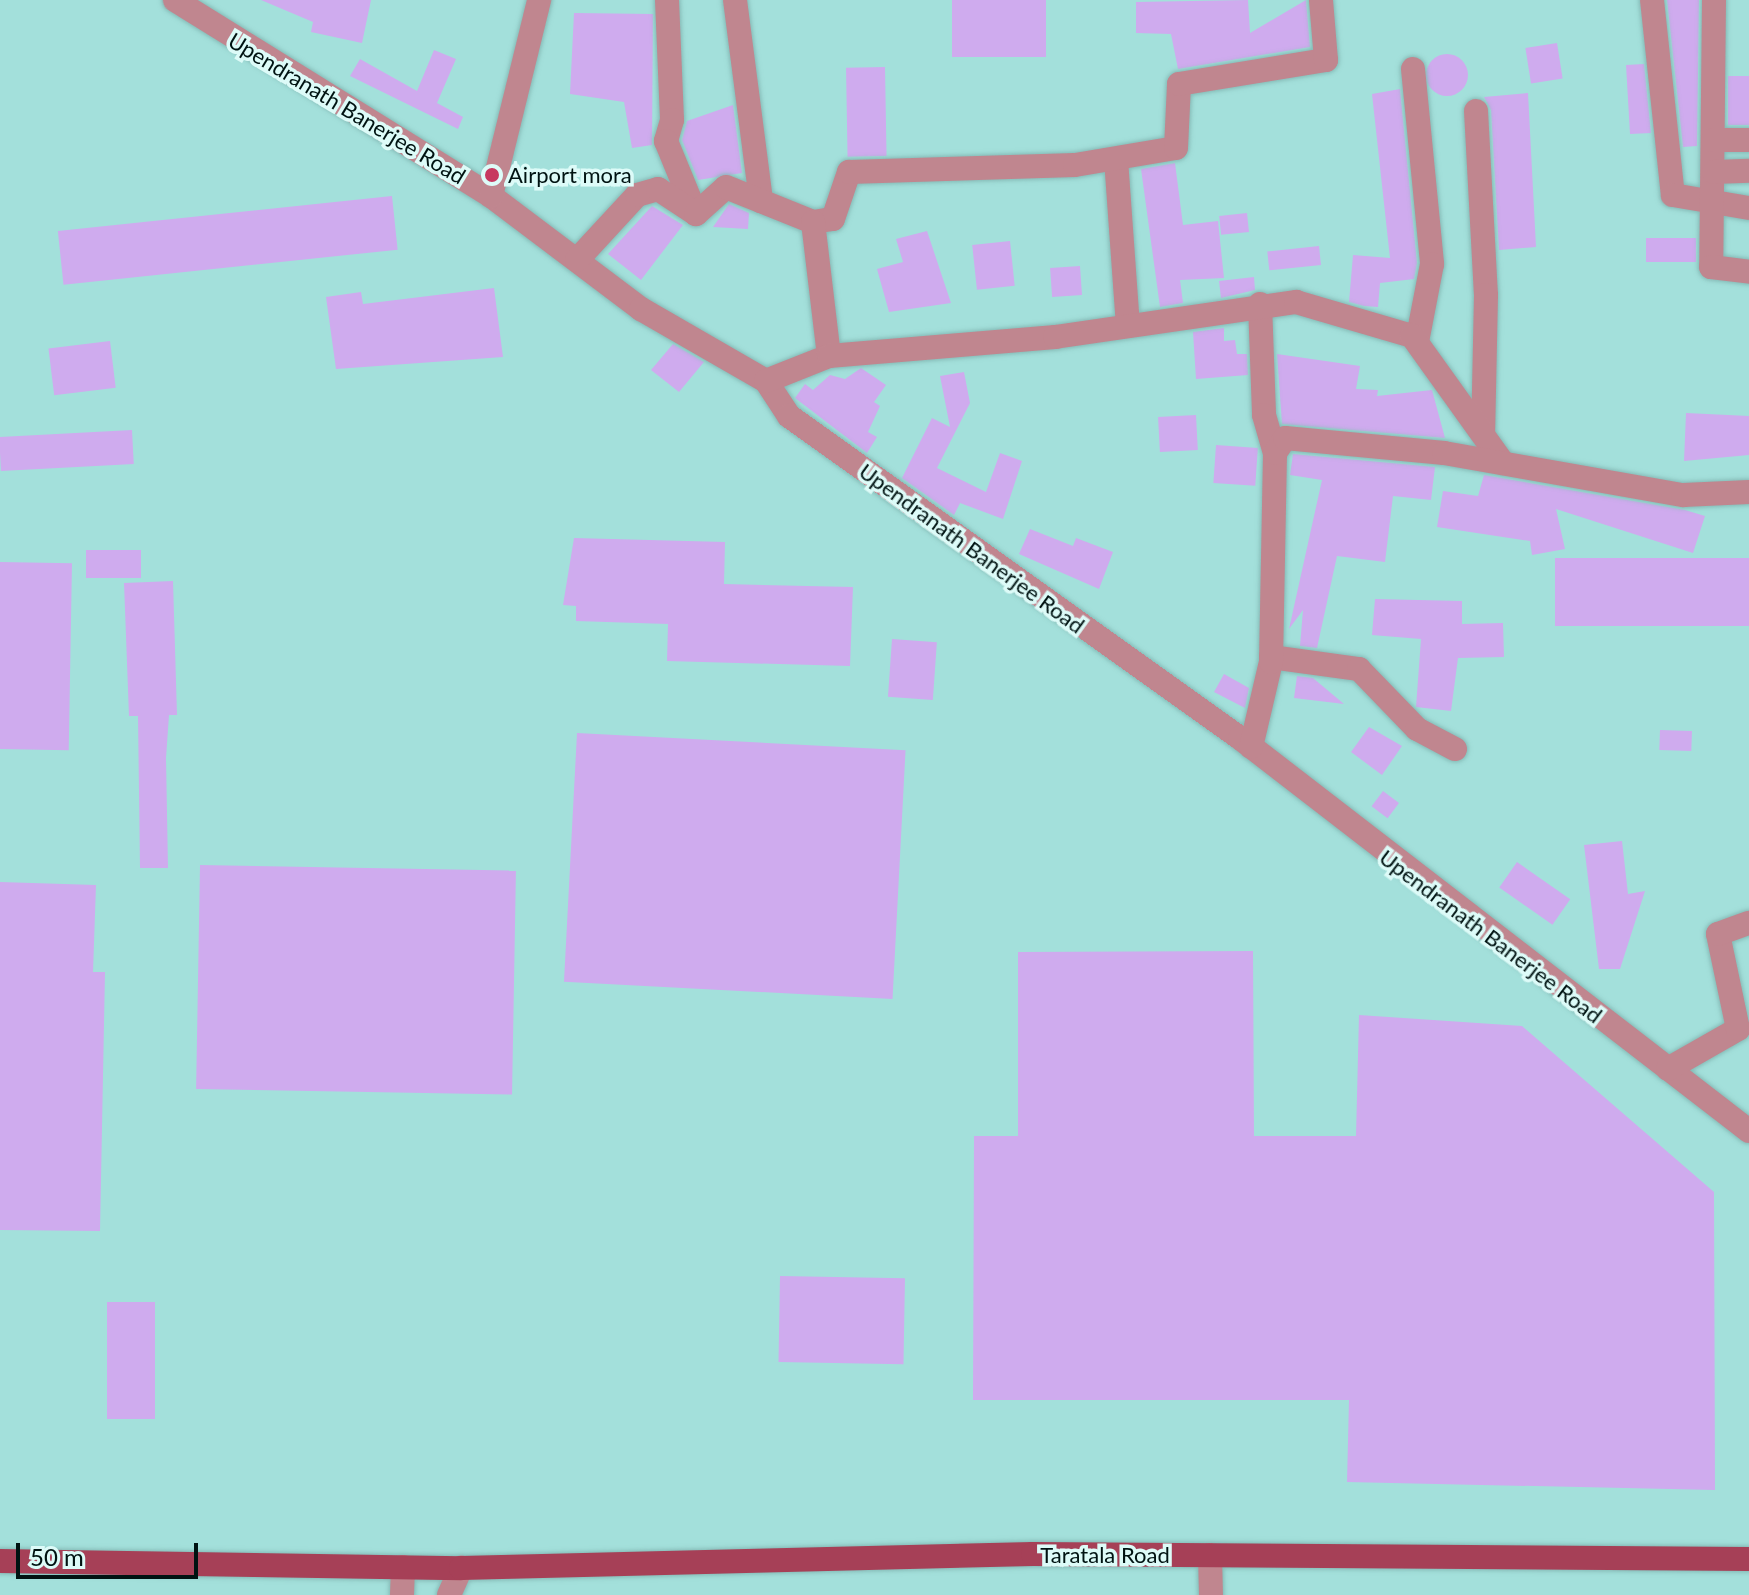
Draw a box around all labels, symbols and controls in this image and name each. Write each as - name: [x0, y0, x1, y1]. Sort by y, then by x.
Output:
- street label: Upendranath Banerjee Road: [224, 27, 470, 189]
- place label: Airport mora: [508, 162, 632, 188]
- marker: Airport mora: [483, 166, 501, 184]
- street label: Upendranath Banerjee Road: [854, 457, 1090, 639]
- street label: Upendranath Banerjee Road: [1375, 844, 1607, 1028]
- scale bar: [20, 1527, 202, 1577]
- text: 50 m: [30, 1542, 84, 1571]
- street label: Taratala Road: [1040, 1542, 1170, 1568]

